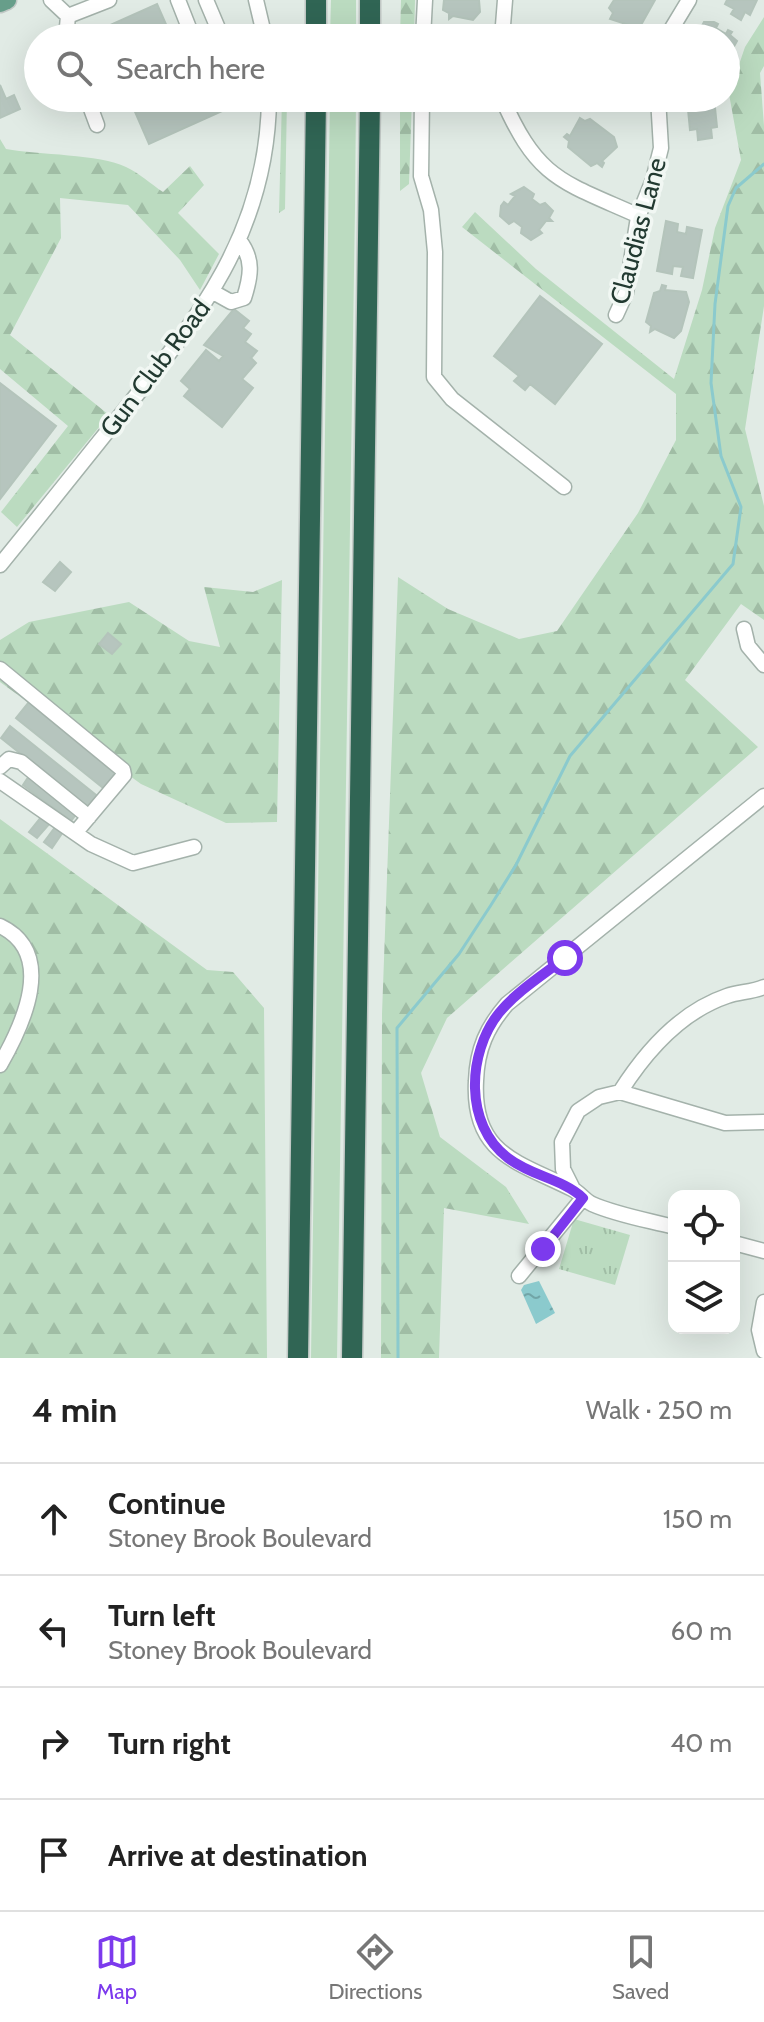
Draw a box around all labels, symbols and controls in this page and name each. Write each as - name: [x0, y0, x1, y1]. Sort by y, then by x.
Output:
- search box: [24, 24, 740, 112]
- icon: search: [52, 46, 96, 90]
- text: Search here: [116, 50, 265, 87]
- street label: Claudias Lane: [603, 154, 673, 308]
- street label: Gun Club Road: [93, 293, 217, 443]
- route start: [547, 940, 583, 976]
- map controls: [668, 1190, 740, 1334]
- button: locate: [668, 1190, 740, 1262]
- route end: [525, 1231, 561, 1267]
- button: layers: [668, 1262, 740, 1334]
- text: 4 min: [32, 1389, 117, 1431]
- text: Walk · 250 m: [586, 1394, 732, 1426]
- text: Continue: [108, 1485, 225, 1522]
- icon: ahead: [32, 1497, 76, 1541]
- text: 150 m: [663, 1503, 732, 1535]
- text: Stoney Brook Boulevard: [108, 1522, 372, 1554]
- text: Turn left: [108, 1597, 216, 1634]
- icon: left: [32, 1609, 76, 1653]
- text: 60 m: [670, 1615, 732, 1647]
- text: Stoney Brook Boulevard: [108, 1634, 372, 1666]
- icon: right: [32, 1721, 76, 1765]
- text: Turn right: [108, 1725, 231, 1762]
- text: 40 m: [670, 1727, 732, 1759]
- icon: arrive: [32, 1833, 76, 1877]
- text: Arrive at destination: [108, 1837, 368, 1874]
- tab: Map: [95, 1930, 139, 2005]
- tab: Directions: [328, 1930, 422, 2005]
- tab: Saved: [612, 1930, 669, 2005]

